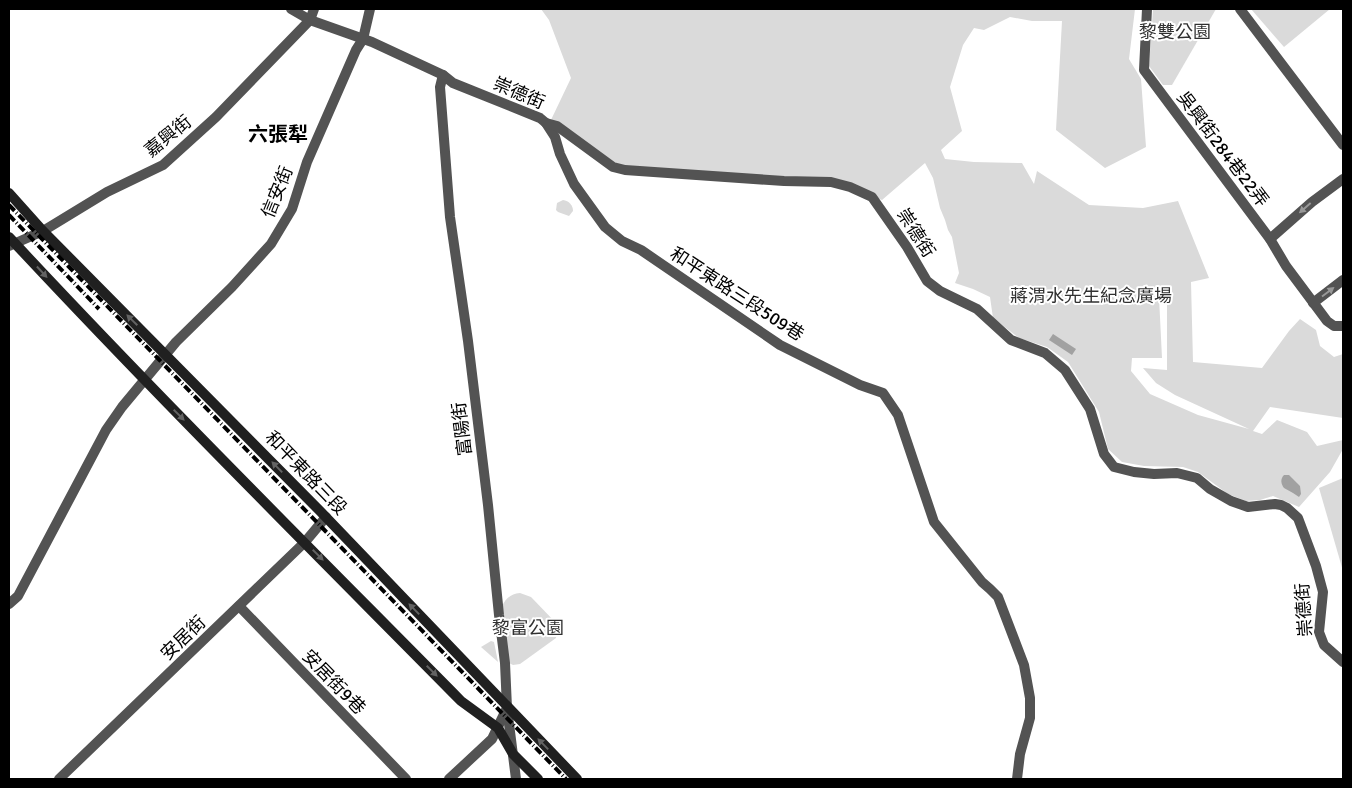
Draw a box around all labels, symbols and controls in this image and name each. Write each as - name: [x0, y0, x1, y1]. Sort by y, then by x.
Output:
- park label: 黎雙公園: [1139, 21, 1211, 43]
- street label: 崇德街: [490, 72, 548, 114]
- street label: 吳興街284巷22弄: [1173, 87, 1273, 211]
- street label: 嘉興街: [140, 110, 196, 162]
- district label: 六張犁: [248, 122, 308, 147]
- street label: 信安街: [257, 163, 297, 221]
- one-way arrow: [1299, 202, 1312, 213]
- street label: 崇德街: [892, 204, 940, 262]
- street label: 和平東路三段509巷: [666, 243, 808, 345]
- one-way arrow: [36, 266, 48, 278]
- park label: 蔣渭水先生紀念廣場: [1010, 285, 1172, 307]
- one-way arrow: [1321, 287, 1335, 297]
- one-way arrow: [126, 314, 138, 326]
- street label: 富陽街: [448, 401, 476, 457]
- one-way arrow: [173, 409, 185, 421]
- street label: 和平東路三段: [261, 427, 351, 519]
- one-way arrow: [271, 461, 283, 473]
- one-way arrow: [311, 549, 323, 561]
- street label: 崇德街: [1291, 582, 1317, 638]
- one-way arrow: [408, 603, 420, 615]
- street label: 安居街: [156, 611, 210, 665]
- park label: 黎富公園: [492, 617, 564, 639]
- street label: 安居街9巷: [298, 645, 370, 719]
- one-way arrow: [425, 665, 437, 677]
- one-way arrow: [537, 739, 549, 751]

